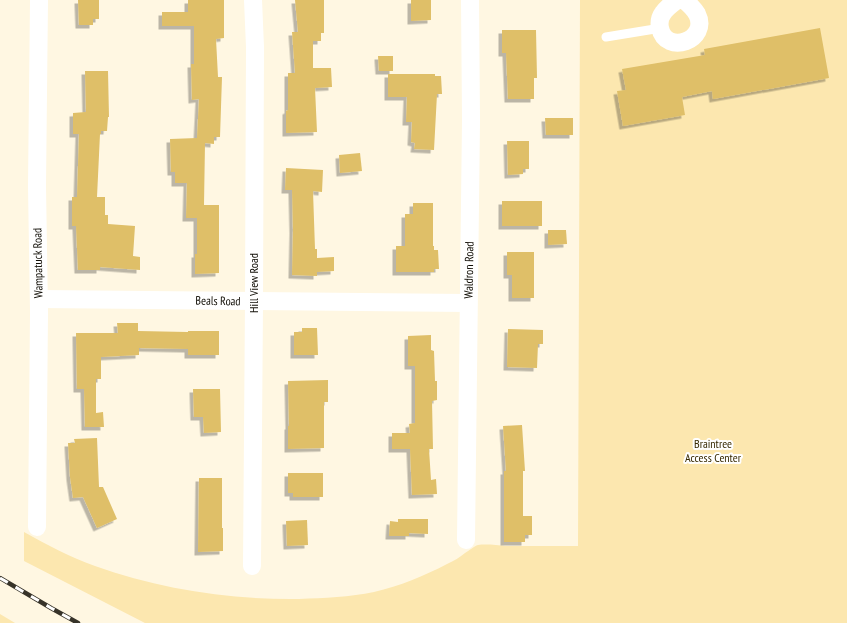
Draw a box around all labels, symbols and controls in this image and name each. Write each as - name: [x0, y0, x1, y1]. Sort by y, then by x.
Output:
- street label: Wampatuck Road: [29, 228, 46, 298]
- street label: Waldron Road: [461, 241, 476, 299]
- street label: Hill View Road: [246, 253, 261, 313]
- street label: Beals Road: [195, 293, 241, 308]
- park label: Braintree Access Center: [685, 436, 742, 465]

